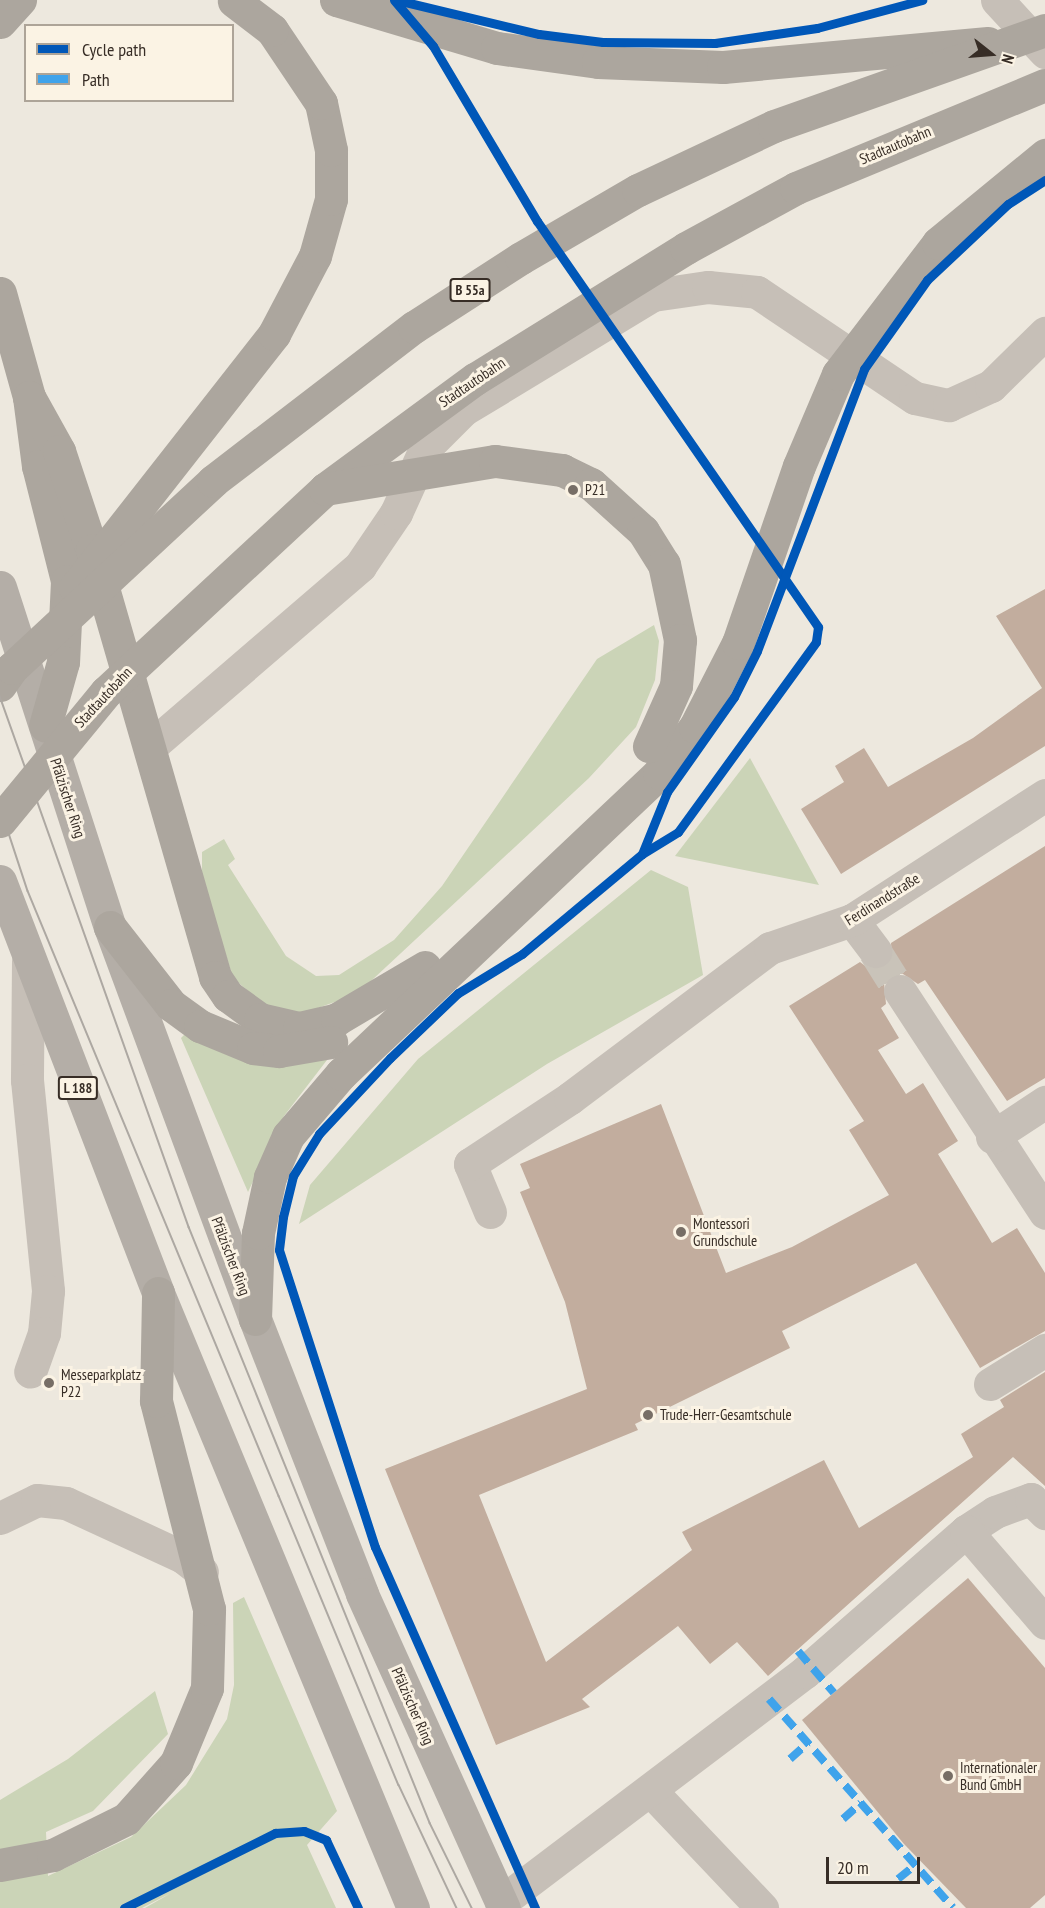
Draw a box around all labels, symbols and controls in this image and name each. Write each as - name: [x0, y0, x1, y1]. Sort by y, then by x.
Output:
- legend: [24, 24, 234, 102]
- north arrow: [961, 24, 1021, 84]
- text: Cycle path: [82, 38, 146, 61]
- text: N: [997, 52, 1019, 66]
- text: Path: [82, 68, 110, 91]
- street label: Stadtautobahn: [857, 122, 933, 168]
- road number: B 55a: [449, 279, 491, 301]
- street label: Stadtautobahn: [436, 353, 508, 411]
- place label: P21: [585, 481, 605, 499]
- marker: P21: [566, 483, 580, 497]
- street label: Stadtautobahn: [71, 663, 135, 731]
- street label: Pfälzischer Ring: [47, 756, 89, 840]
- street label: Ferdinandstraße: [841, 869, 923, 929]
- road number: L 188: [57, 1077, 99, 1099]
- street label: Pfälzischer Ring: [208, 1214, 254, 1298]
- place label: Montessori Grundschule: [693, 1214, 757, 1249]
- marker: Montessori Grundschule: [674, 1225, 688, 1239]
- place label: Messeparkplatz P22: [61, 1365, 141, 1400]
- marker: Messeparkplatz P22: [42, 1376, 56, 1390]
- place label: Trude-Herr-Gesamtschule: [660, 1406, 792, 1424]
- marker: Trude-Herr-Gesamtschule: [641, 1408, 655, 1422]
- street label: Pfälzischer Ring: [388, 1665, 438, 1747]
- place label: Internationaler Bund GmbH: [960, 1758, 1037, 1793]
- marker: Internationaler Bund GmbH: [941, 1769, 955, 1783]
- scale bar: [829, 1845, 924, 1883]
- text: 20 m: [837, 1856, 869, 1879]

